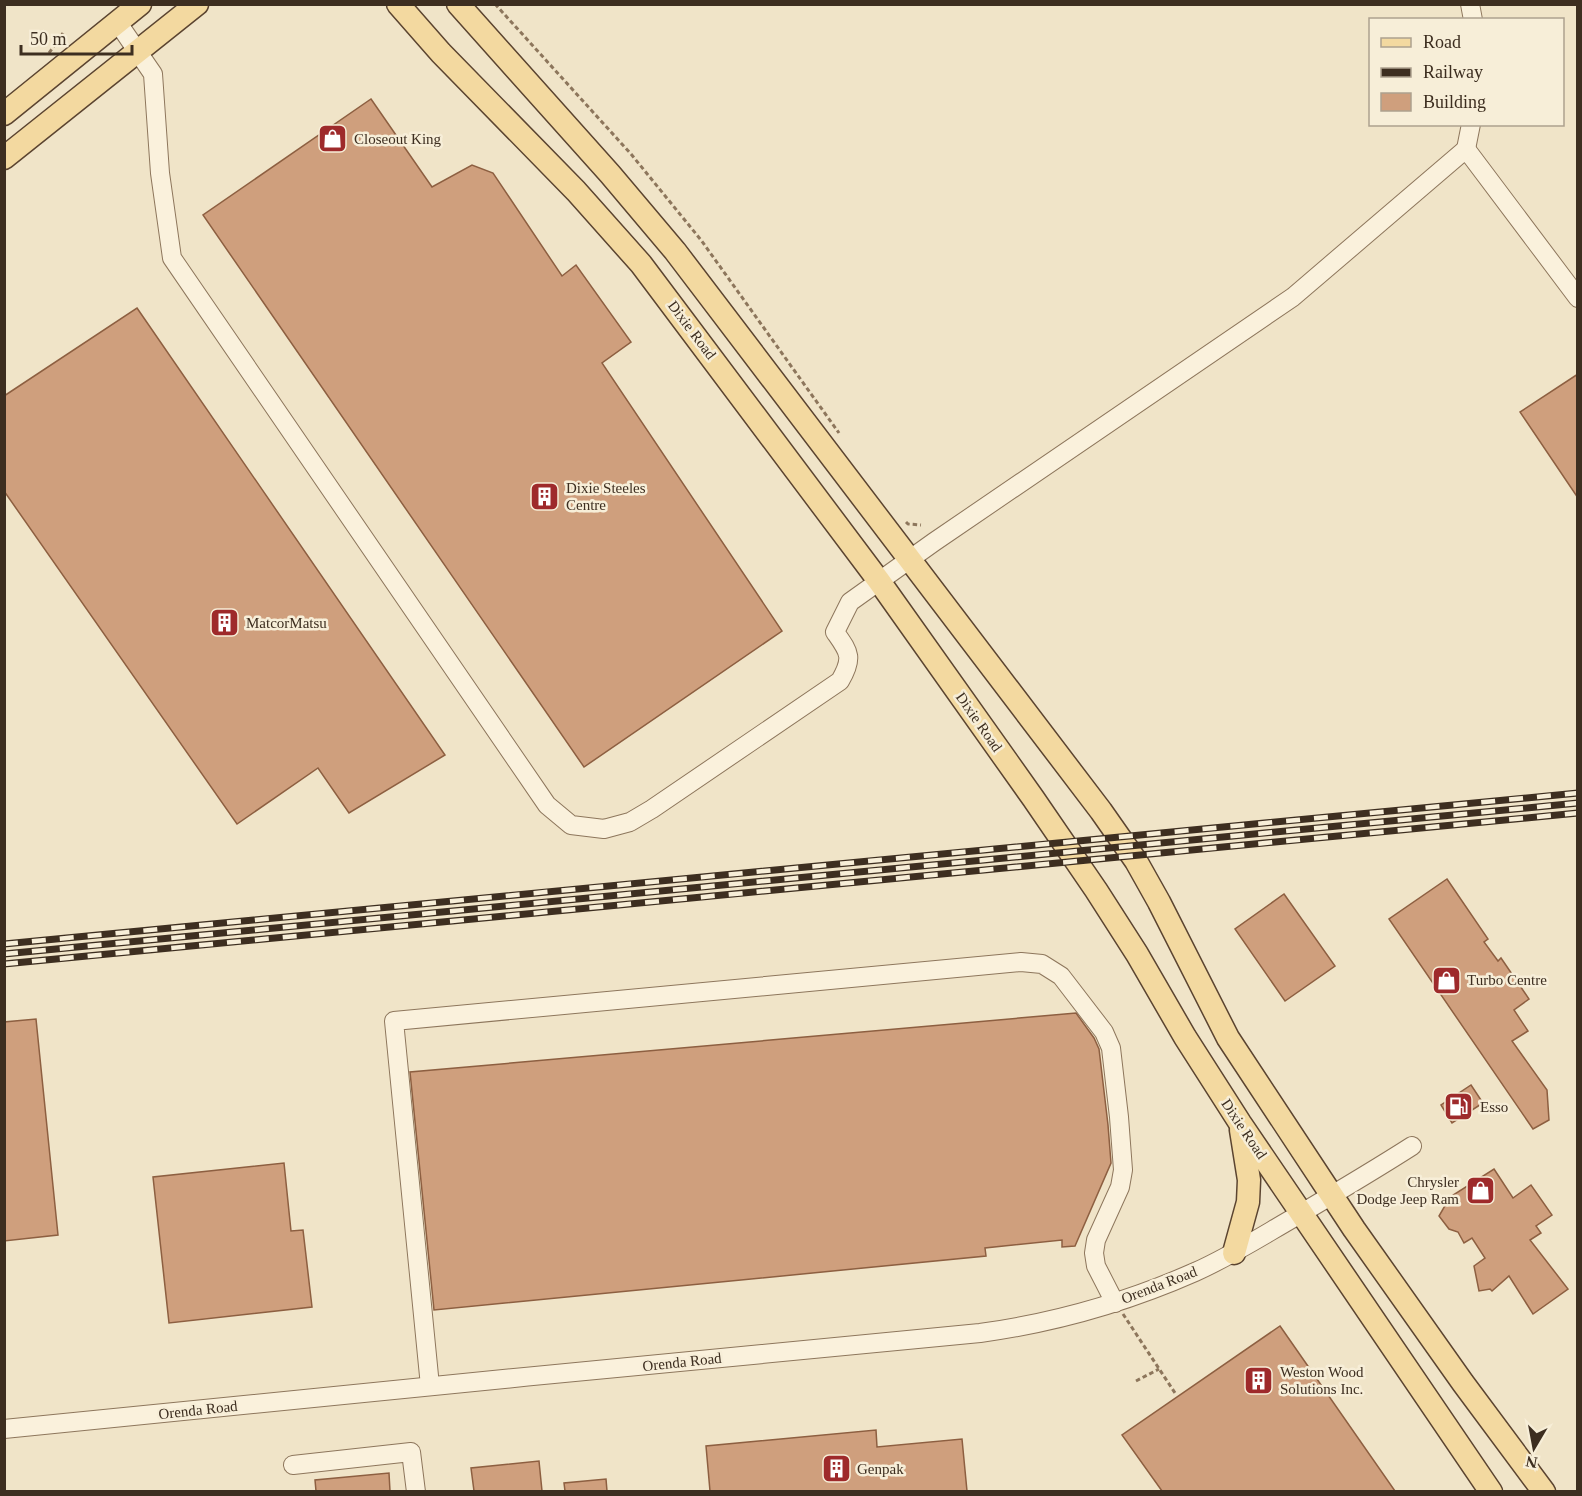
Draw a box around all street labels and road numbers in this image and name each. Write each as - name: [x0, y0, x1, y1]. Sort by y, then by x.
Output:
- street label: Dixie Road: [665, 298, 719, 363]
- street label: Dixie Road: [953, 689, 1006, 755]
- street label: Dixie Road: [1218, 1096, 1270, 1162]
- street label: Orenda Road: [1119, 1263, 1199, 1307]
- street label: Orenda Road: [642, 1350, 723, 1374]
- street label: Orenda Road: [158, 1398, 239, 1422]

